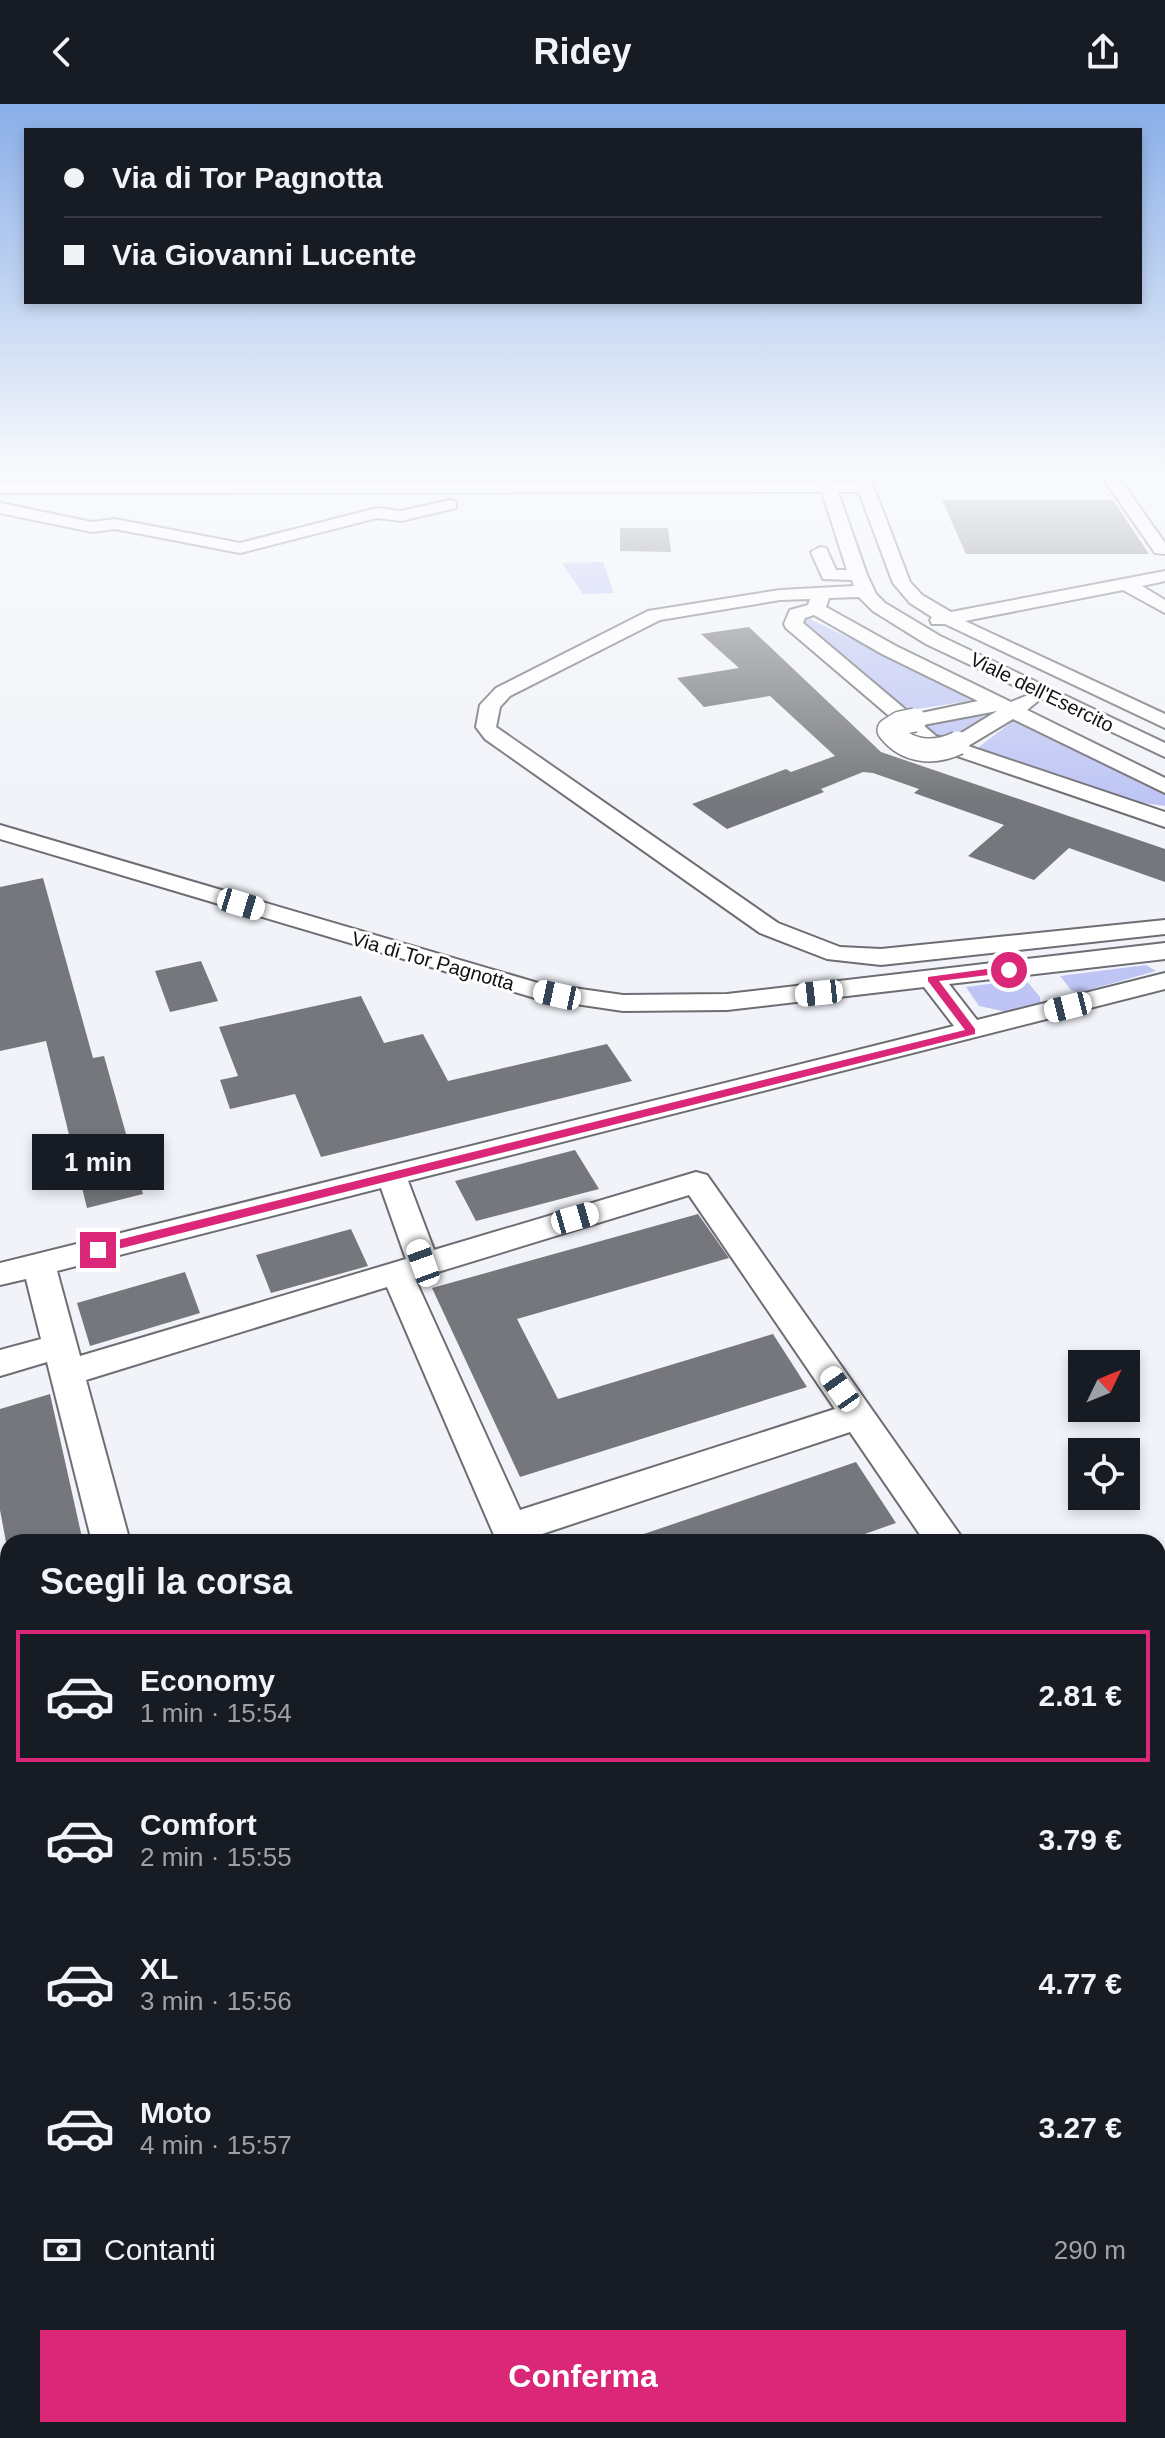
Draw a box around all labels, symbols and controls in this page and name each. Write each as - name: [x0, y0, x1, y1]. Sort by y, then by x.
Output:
- icon: back: [40, 30, 84, 74]
- icon: share: [1081, 30, 1125, 74]
- text: Ridey: [533, 31, 632, 72]
- text: Via di Tor Pagnotta: [112, 161, 383, 194]
- text: Via Giovanni Lucente: [112, 238, 417, 271]
- street label: Viale dell'Esercito: [967, 648, 1117, 736]
- car: [215, 886, 267, 922]
- street label: Via di Tor Pagnotta: [349, 927, 518, 995]
- route start: [991, 952, 1027, 988]
- car: [531, 978, 583, 1012]
- car: [794, 979, 844, 1007]
- car: [1042, 990, 1094, 1024]
- callout: 1 min: [32, 1134, 164, 1190]
- text: 1 min: [64, 1147, 132, 1177]
- car: [549, 1200, 601, 1236]
- route end: [80, 1232, 116, 1268]
- car: [404, 1236, 442, 1290]
- north arrow: [1068, 1350, 1140, 1422]
- map controls: [1068, 1350, 1140, 1510]
- car: [816, 1362, 864, 1416]
- button: locate: [1068, 1438, 1140, 1510]
- text: Scegli la corsa: [40, 1561, 292, 1602]
- icon: car: [44, 1660, 116, 1732]
- text: Economy: [140, 1664, 275, 1697]
- text: 2.81 €: [1039, 1679, 1122, 1712]
- text: 1 min · 15:54: [140, 1698, 292, 1728]
- icon: car: [44, 1804, 116, 1876]
- text: Comfort: [140, 1808, 257, 1841]
- text: 3.79 €: [1039, 1823, 1122, 1856]
- text: 2 min · 15:55: [140, 1842, 292, 1872]
- icon: car: [44, 1948, 116, 2020]
- text: XL: [140, 1952, 178, 1985]
- text: 4.77 €: [1039, 1967, 1122, 2000]
- text: 3 min · 15:56: [140, 1986, 292, 2016]
- icon: car: [44, 2092, 116, 2164]
- text: Moto: [140, 2096, 212, 2129]
- text: 3.27 €: [1039, 2111, 1122, 2144]
- text: 4 min · 15:57: [140, 2130, 292, 2160]
- icon: cash: [40, 2228, 84, 2272]
- text: Contanti: [104, 2233, 216, 2266]
- text: 290 m: [1054, 2235, 1126, 2265]
- button: Conferma: [40, 2330, 1126, 2422]

